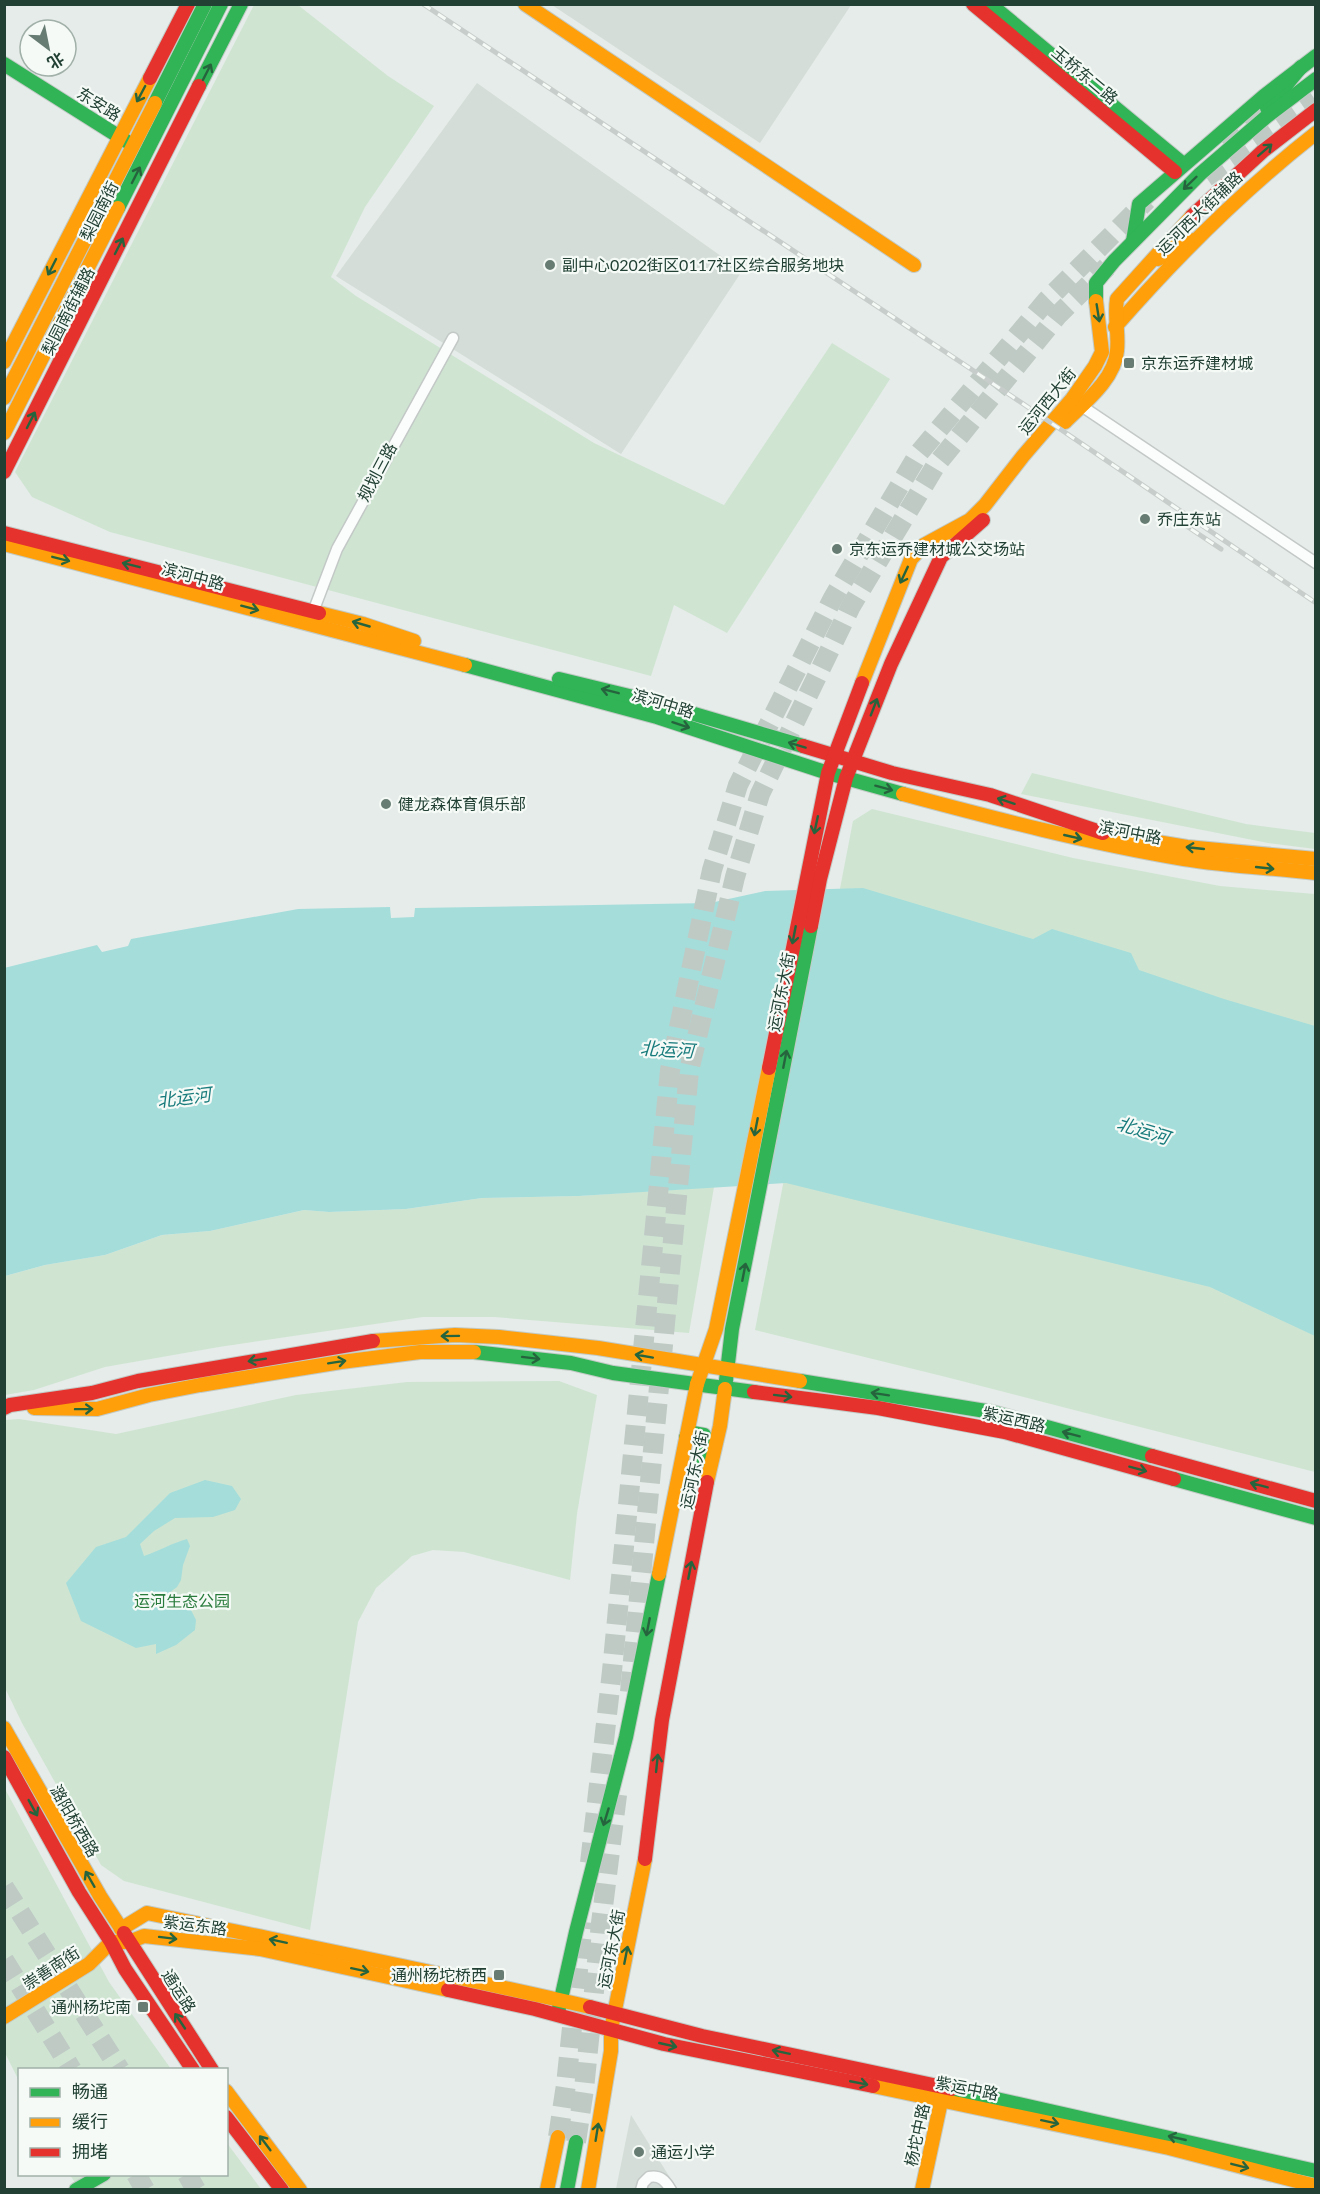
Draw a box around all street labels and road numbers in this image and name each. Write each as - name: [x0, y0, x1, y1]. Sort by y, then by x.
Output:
- street label: 玉桥东二路: [1049, 42, 1122, 108]
- street label: 东安路: [74, 83, 125, 124]
- street label: 运河西大街辅路: [1152, 167, 1246, 258]
- street label: 梨园南街: [76, 178, 122, 244]
- street label: 梨园南街辅路: [37, 264, 98, 358]
- street label: 运河西大街: [1014, 364, 1079, 438]
- street label: 规划三路: [353, 439, 400, 504]
- street label: 滨河中路: [160, 558, 227, 593]
- street label: 滨河中路: [630, 684, 697, 721]
- street label: 滨河中路: [1097, 816, 1163, 847]
- street label: 运河东大街: [764, 951, 797, 1033]
- street label: 紫运西路: [981, 1402, 1047, 1435]
- street label: 运河东大街: [676, 1429, 711, 1511]
- street label: 潞阳桥西路: [47, 1781, 104, 1860]
- street label: 运河东大街: [594, 1908, 627, 1990]
- street label: 紫运东路: [162, 1911, 228, 1938]
- street label: 崇善南街: [19, 1942, 83, 1993]
- street label: 通运路: [158, 1965, 200, 2016]
- street label: 紫运中路: [934, 2072, 1000, 2103]
- street label: 杨坨中路: [901, 2102, 932, 2168]

